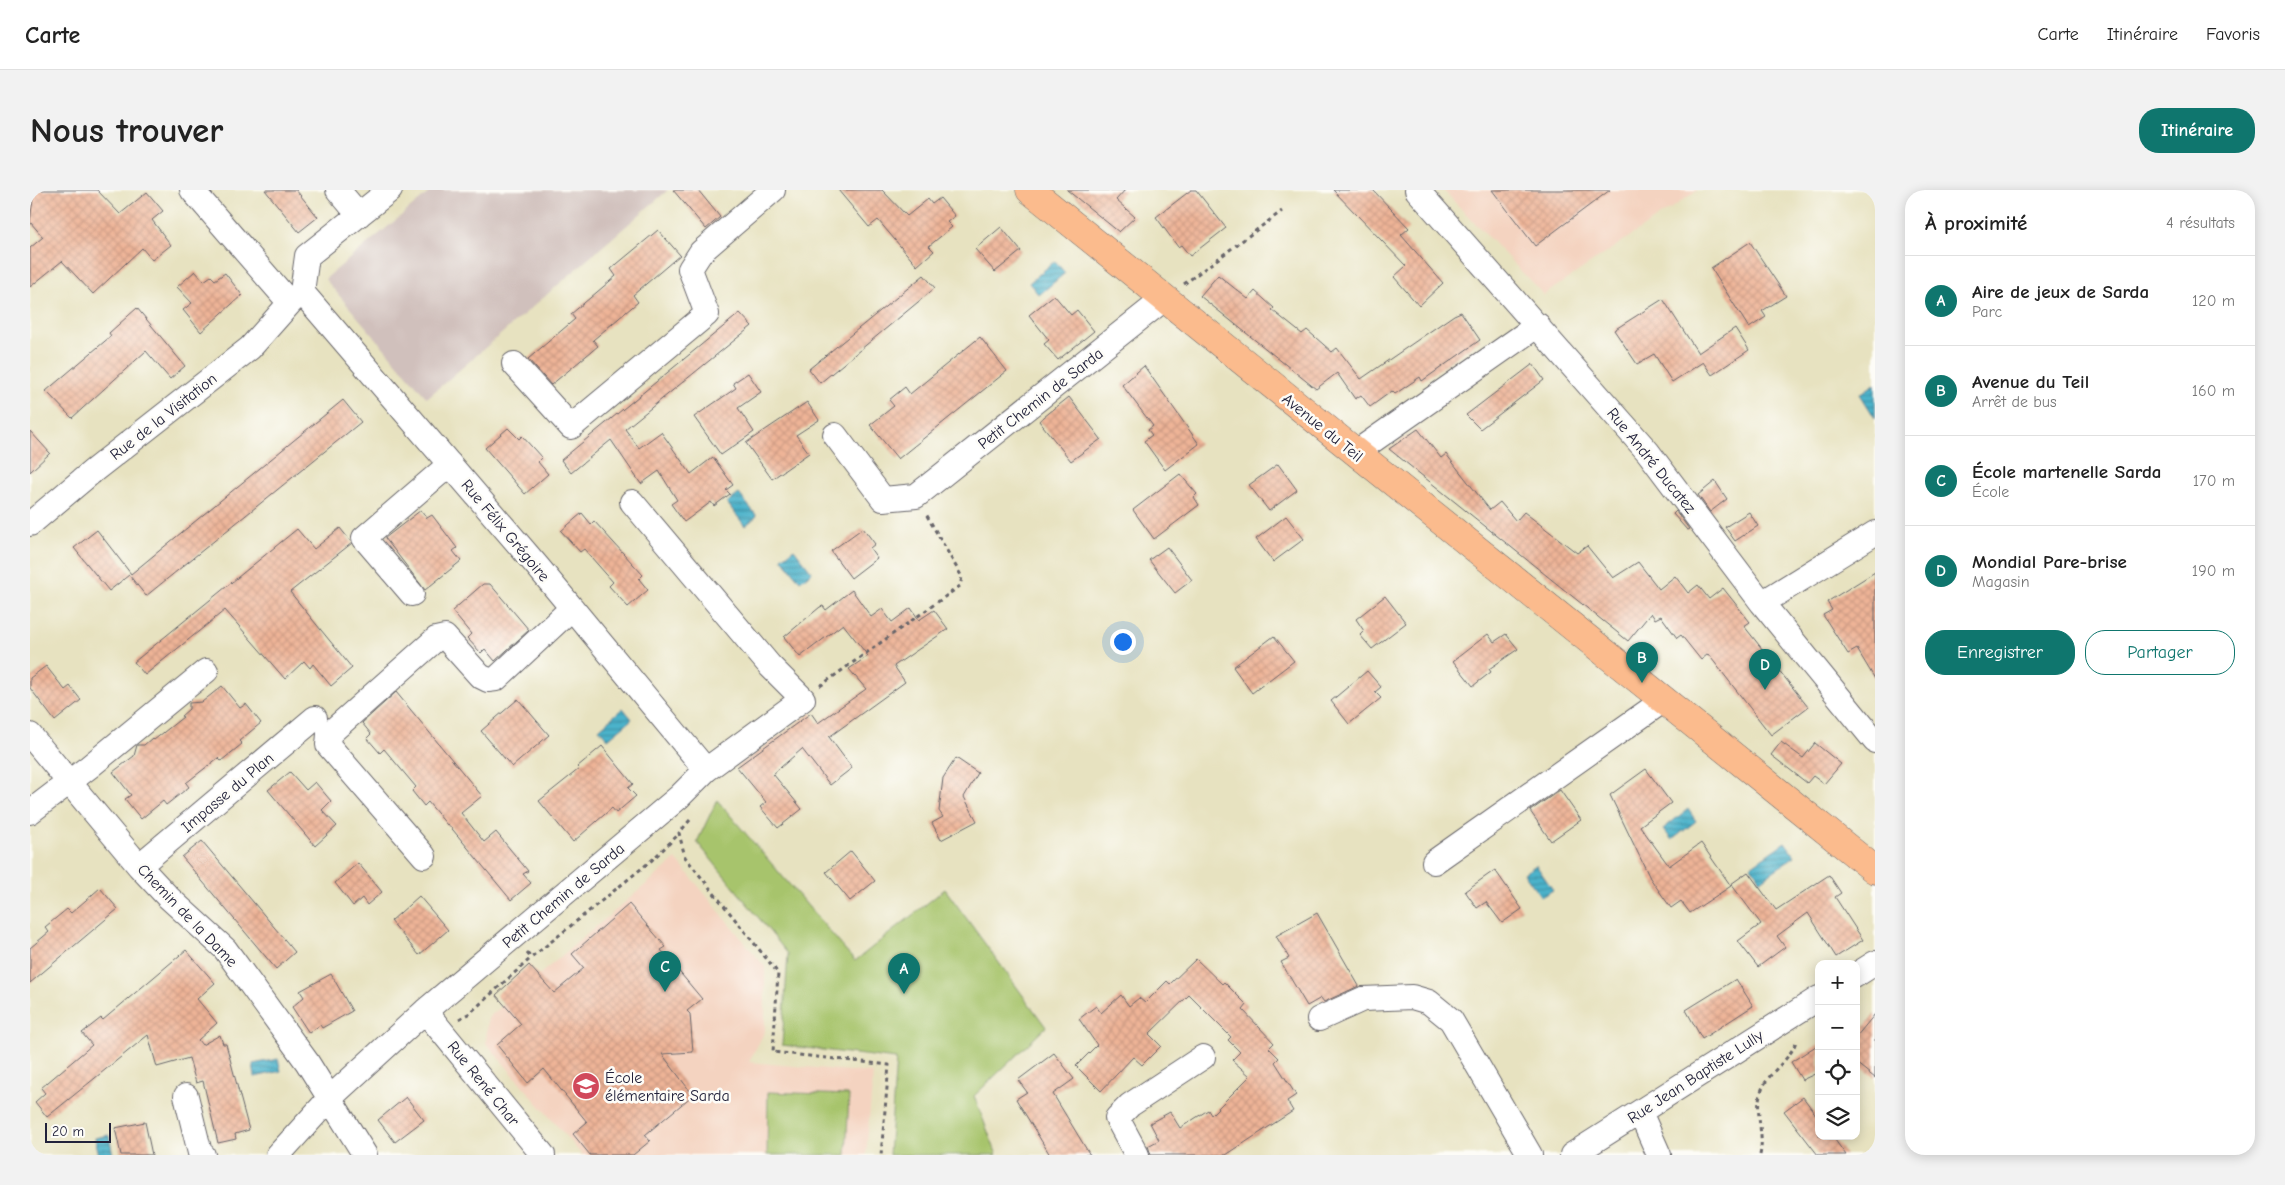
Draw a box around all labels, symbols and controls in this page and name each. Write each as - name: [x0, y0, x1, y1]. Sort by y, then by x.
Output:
- text: Carte: [25, 21, 80, 49]
- text: Carte: [2038, 24, 2079, 45]
- text: Itinéraire: [2107, 24, 2178, 45]
- text: Favoris: [2206, 24, 2260, 45]
- button: Itinéraire: [2139, 108, 2255, 153]
- text: Nous trouver: [30, 110, 223, 151]
- text: À proximité: [1925, 211, 2027, 235]
- text: 4 résultats: [2166, 214, 2235, 232]
- text: Aire de jeux de Sarda: [1972, 281, 2149, 303]
- text: A: [1937, 292, 1945, 310]
- text: 120 m: [2192, 292, 2235, 310]
- text: Parc: [1972, 303, 2002, 321]
- street label: Petit Chemin de Sarda: [975, 344, 1107, 453]
- street label: Rue de la Visitation: [107, 370, 221, 464]
- text: Avenue du Teil: [1972, 371, 2089, 393]
- text: B: [1936, 382, 1946, 400]
- text: 160 m: [2192, 382, 2235, 400]
- street label: Avenue du Teil: [1279, 390, 1366, 466]
- text: Arrêt de bus: [1972, 393, 2057, 411]
- street label: Rue André Ducatez: [1603, 404, 1699, 517]
- text: École martenelle Sarda: [1972, 461, 2162, 483]
- text: C: [1936, 472, 1946, 490]
- text: 170 m: [2193, 472, 2235, 490]
- street label: Rue Félix Grégoire: [457, 476, 553, 585]
- text: École: [1972, 483, 2009, 501]
- text: Mondial Pare-brise: [1972, 551, 2127, 573]
- text: D: [1936, 562, 1946, 580]
- text: 190 m: [2192, 562, 2235, 580]
- text: Magasin: [1972, 573, 2030, 591]
- your location: [1110, 629, 1136, 655]
- button: Enregistrer: [1925, 630, 2075, 675]
- button: Partager: [2085, 630, 2235, 675]
- pin: B: [1626, 642, 1658, 683]
- pin: D: [1749, 649, 1781, 690]
- street label: Impasse du Plan: [178, 749, 277, 836]
- street label: Petit Chemin de Sarda: [499, 840, 628, 952]
- street label: Chemin de la Dame: [134, 861, 241, 971]
- pin: C: [649, 951, 681, 992]
- pin: A: [888, 953, 920, 994]
- map controls: [1815, 960, 1860, 1140]
- button: +: [1815, 960, 1860, 1005]
- button: −: [1815, 1005, 1860, 1050]
- street label: Rue Jean Baptiste Lully: [1624, 1026, 1767, 1127]
- street label: Rue René Char: [444, 1038, 523, 1130]
- button: locate: [1815, 1050, 1860, 1095]
- place label: École élémentaire Sarda: [605, 1068, 730, 1105]
- school or university icon: École élémentaire Sarda: [571, 1071, 601, 1101]
- button: layers: [1815, 1095, 1860, 1140]
- scale bar: [45, 1120, 111, 1143]
- text: 20 m: [52, 1123, 84, 1140]

